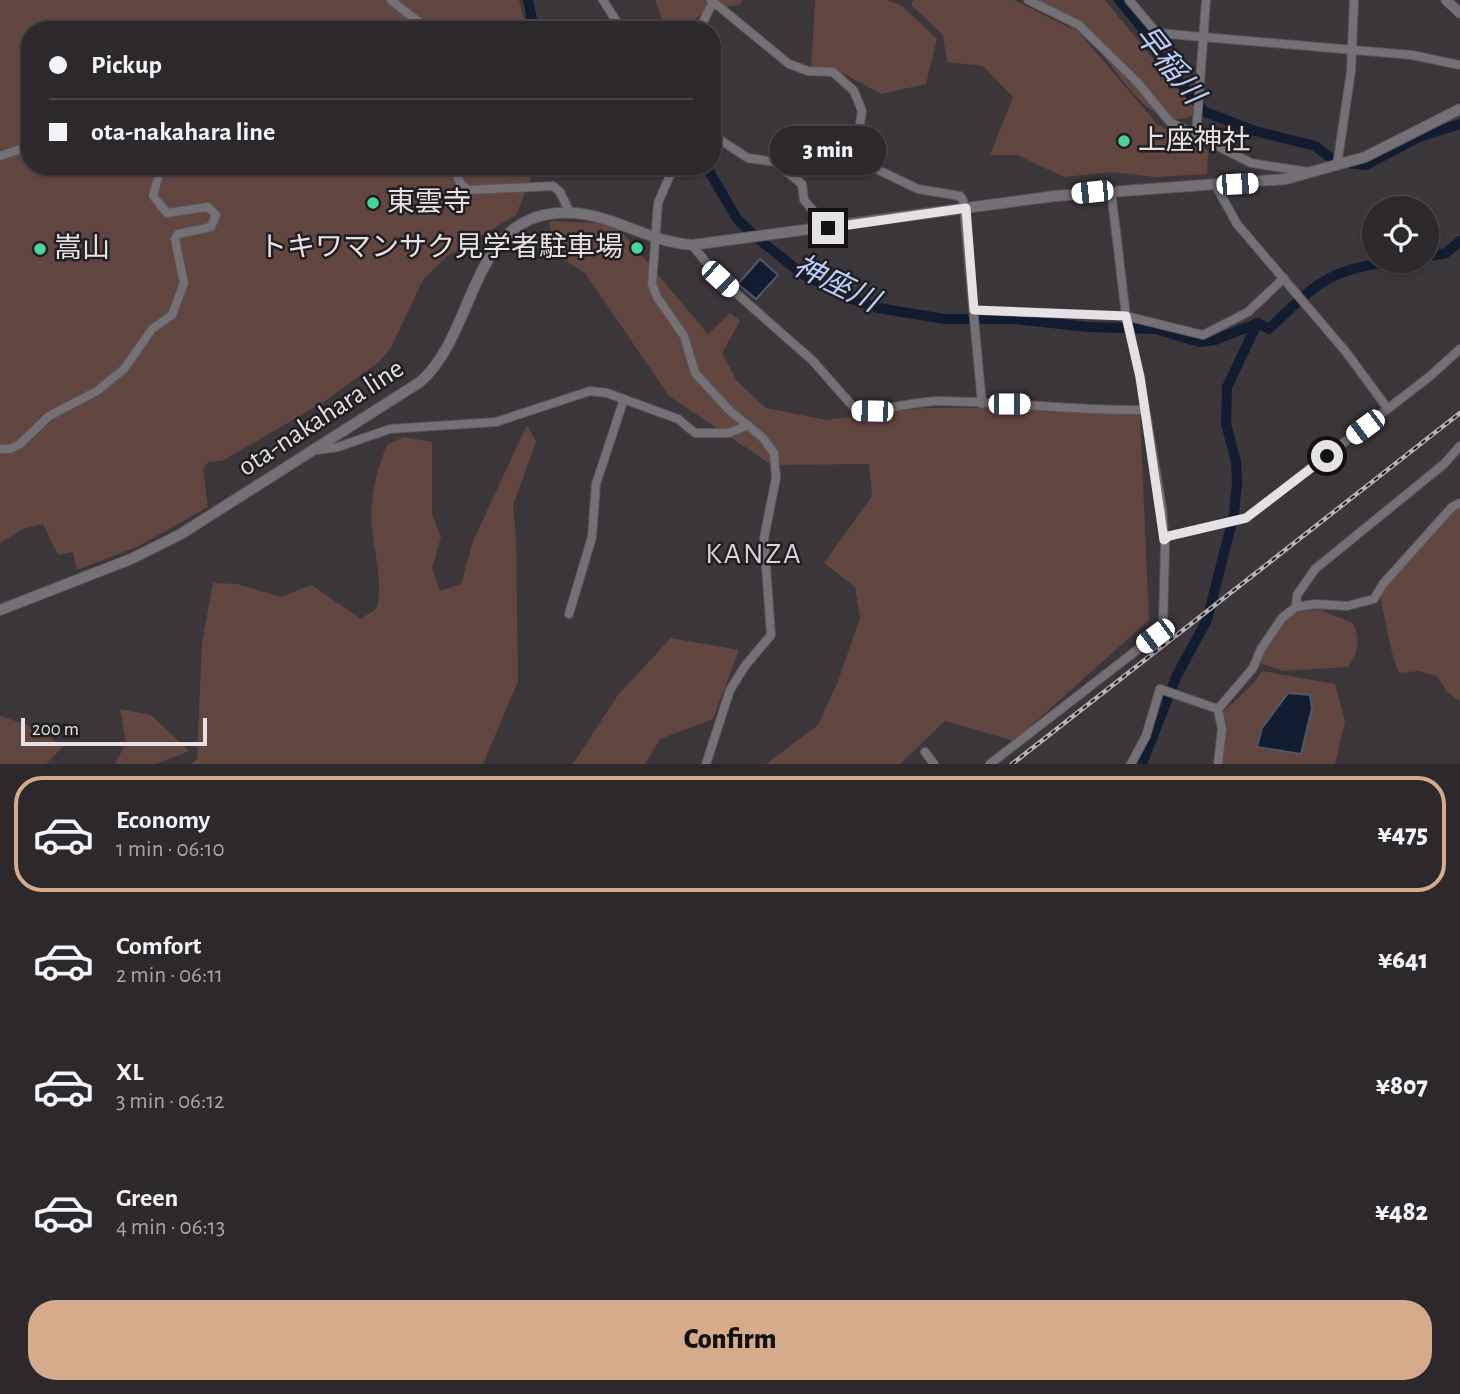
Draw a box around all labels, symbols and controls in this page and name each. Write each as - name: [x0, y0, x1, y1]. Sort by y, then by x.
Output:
- water label: 早稲川: [1129, 20, 1211, 112]
- text: Pickup: [91, 52, 162, 78]
- text: ota-nakahara line: [91, 119, 275, 145]
- place label: 上座神社: [1138, 125, 1250, 155]
- callout: 3 min: [770, 126, 886, 176]
- marker: 上座神社: [1116, 133, 1132, 149]
- text: 3 min: [803, 139, 853, 162]
- car: [1216, 172, 1259, 196]
- car: [1071, 179, 1114, 205]
- place label: 東雲寺: [387, 187, 471, 217]
- marker: 東雲寺: [365, 195, 381, 211]
- map controls: [1362, 196, 1439, 273]
- button: locate: [1362, 196, 1439, 273]
- route end: [812, 212, 844, 244]
- place label: トキワマンサク見学者駐車場: [259, 232, 623, 262]
- place label: 嵩山: [54, 233, 110, 263]
- marker: トキワマンサク見学者駐車場: [629, 240, 645, 256]
- marker: 嵩山: [32, 241, 48, 257]
- water label: 神座川: [789, 249, 887, 319]
- car: [698, 257, 743, 301]
- street label: ota-nakahara line: [233, 354, 409, 482]
- car: [989, 394, 1031, 415]
- car: [851, 400, 894, 422]
- car: [1342, 406, 1389, 448]
- route start: [1311, 440, 1343, 472]
- district label: KANZA: [705, 539, 803, 569]
- car: [1132, 615, 1179, 657]
- scale bar: [21, 715, 206, 747]
- text: 200 m: [32, 720, 79, 739]
- icon: car: [32, 803, 95, 866]
- text: Economy: [116, 807, 210, 833]
- text: ¥475: [1378, 821, 1428, 847]
- text: 1 min · 06:10: [116, 838, 225, 861]
- icon: car: [32, 929, 95, 992]
- text: Comfort: [116, 933, 201, 959]
- text: ¥641: [1378, 947, 1428, 973]
- text: 2 min · 06:11: [116, 964, 223, 987]
- icon: car: [32, 1055, 95, 1118]
- text: XL: [116, 1059, 143, 1085]
- text: ¥807: [1376, 1073, 1428, 1099]
- text: 3 min · 06:12: [116, 1090, 225, 1113]
- icon: car: [32, 1181, 95, 1244]
- text: Green: [116, 1185, 178, 1211]
- text: ¥482: [1375, 1199, 1428, 1225]
- text: 4 min · 06:13: [116, 1216, 225, 1239]
- button: Confirm: [28, 1300, 1432, 1380]

